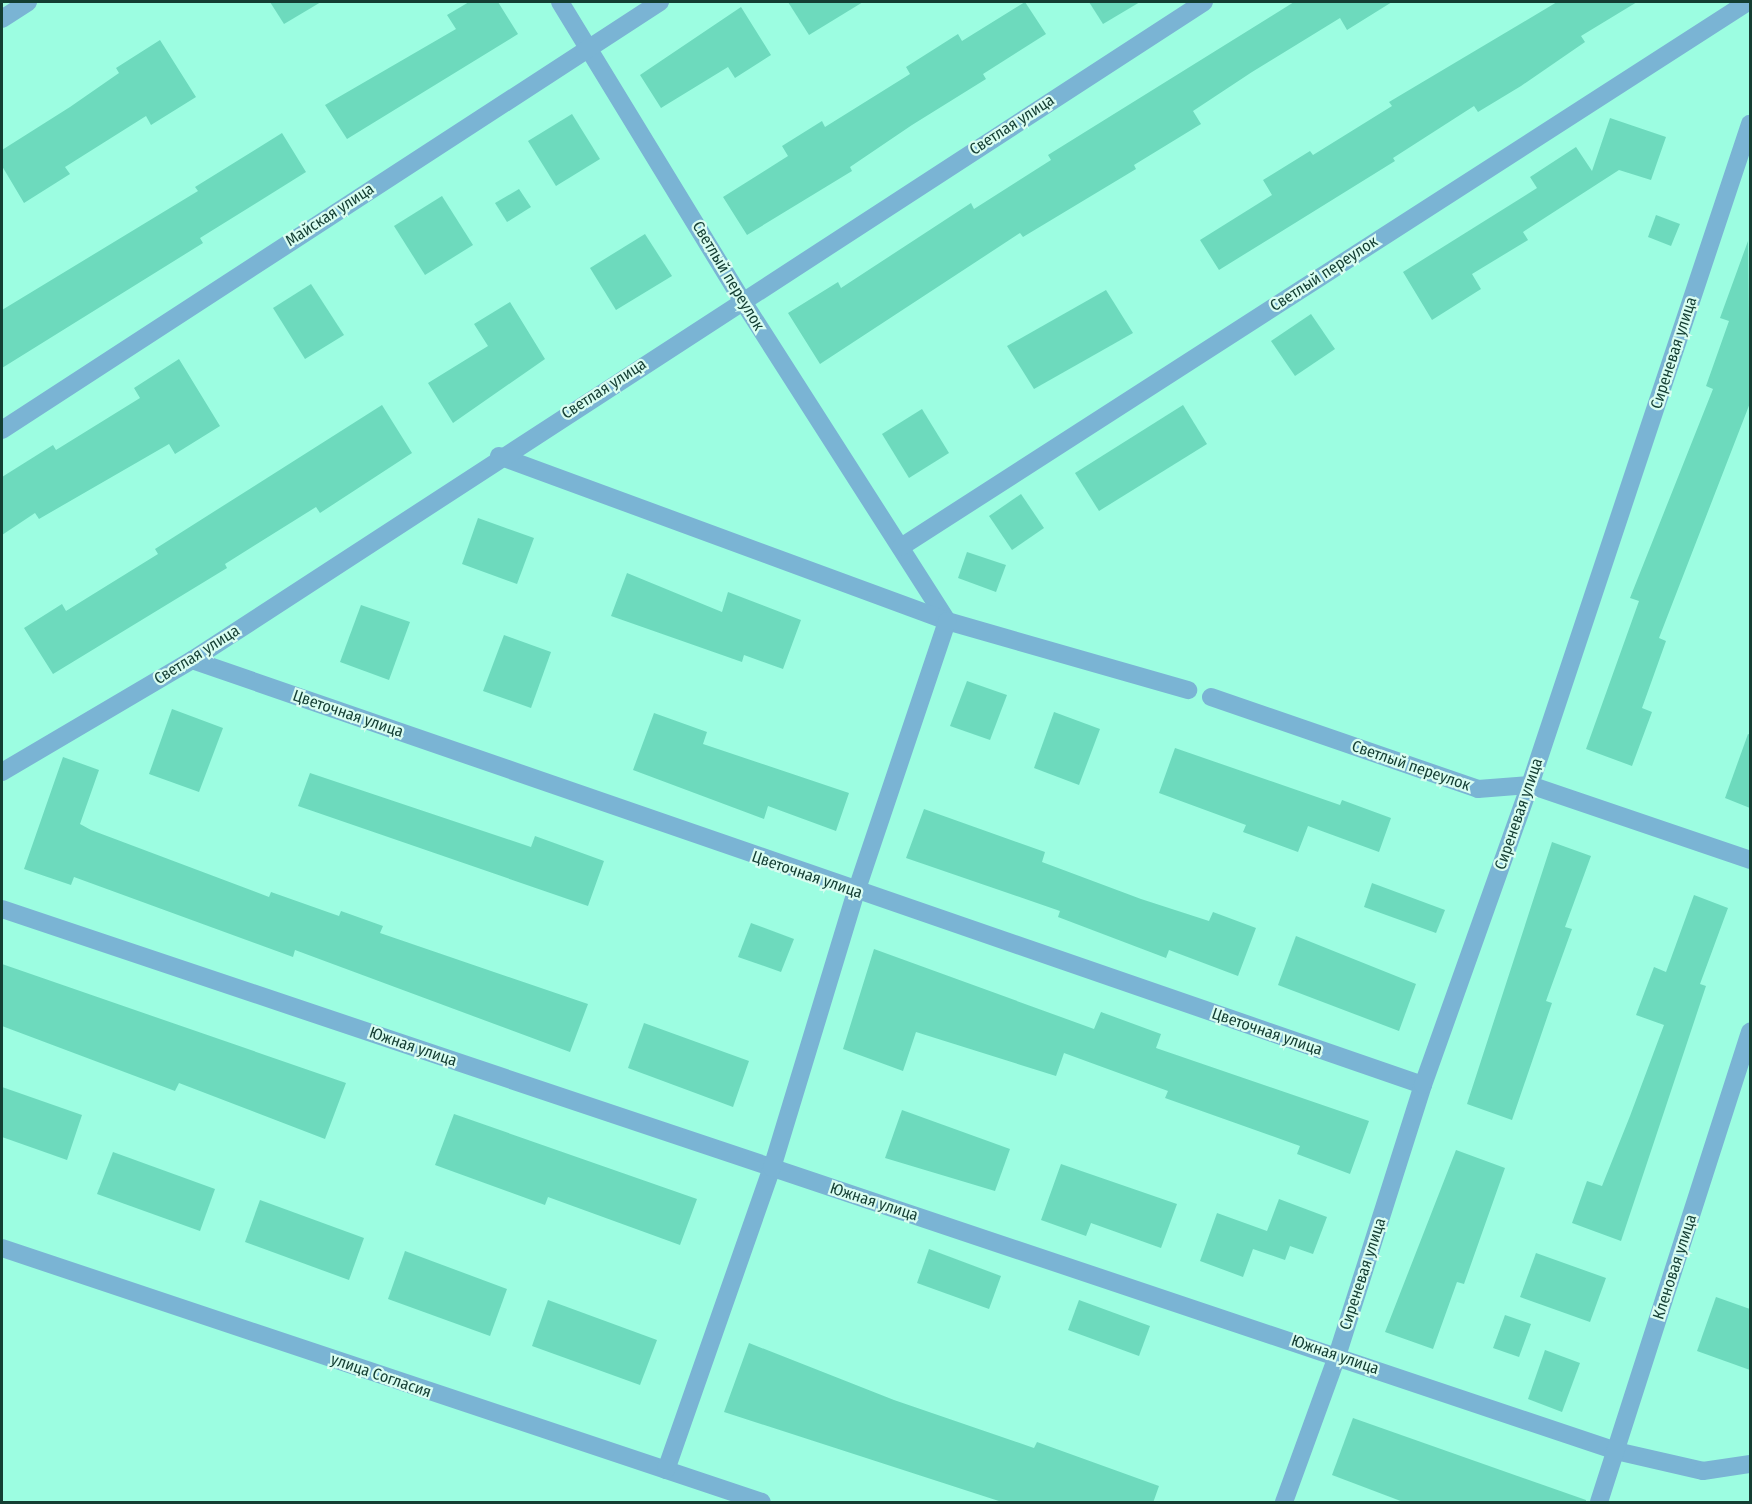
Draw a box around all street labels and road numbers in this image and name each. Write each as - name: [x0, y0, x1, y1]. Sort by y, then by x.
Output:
- street label: Светлая улица: [966, 91, 1058, 159]
- street label: Майская улица: [282, 179, 378, 251]
- street label: Светлый переулок: [688, 218, 768, 334]
- street label: Светлый переулок: [1267, 232, 1381, 316]
- street label: Сиреневая улица: [1647, 294, 1701, 412]
- street label: Светлая улица: [558, 355, 650, 423]
- street label: Светлая улица: [151, 621, 243, 689]
- street label: Цветочная улица: [290, 686, 406, 742]
- street label: Светлый переулок: [1349, 737, 1473, 795]
- street label: Сиреневая улица: [1491, 756, 1547, 872]
- street label: Цветочная улица: [749, 847, 865, 903]
- street label: Цветочная улица: [1209, 1004, 1325, 1060]
- street label: Южная улица: [367, 1023, 459, 1071]
- street label: Южная улица: [828, 1179, 920, 1225]
- street label: Кленовая улица: [1649, 1212, 1701, 1322]
- street label: Сиреневая улица: [1336, 1215, 1390, 1333]
- street label: Южная улица: [1289, 1331, 1381, 1379]
- street label: улица Согласия: [328, 1350, 434, 1402]

